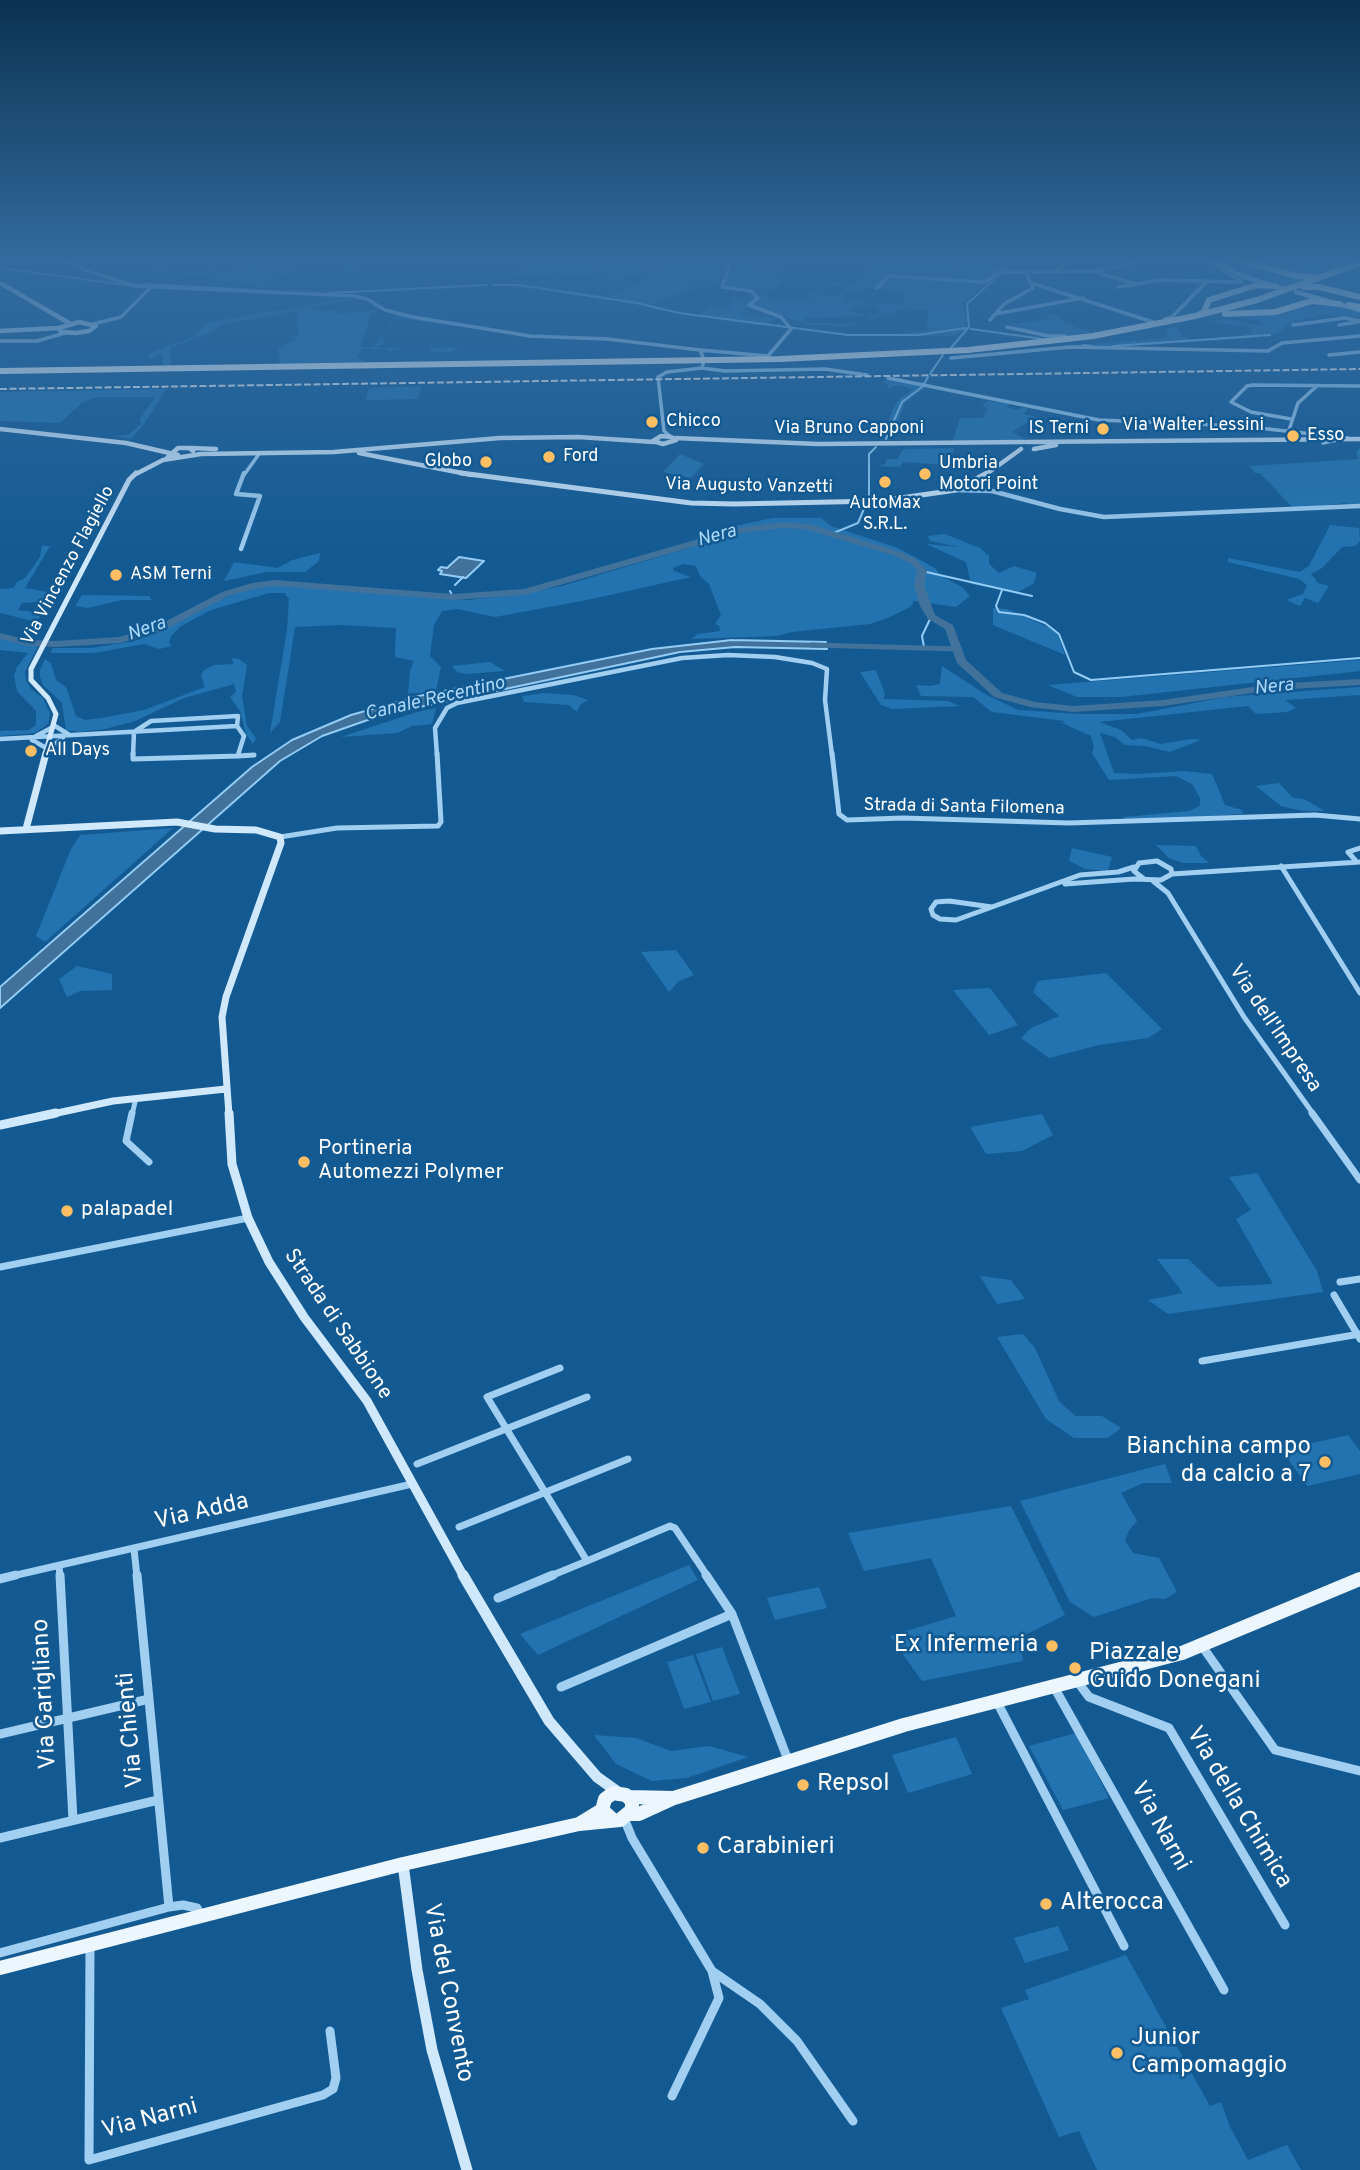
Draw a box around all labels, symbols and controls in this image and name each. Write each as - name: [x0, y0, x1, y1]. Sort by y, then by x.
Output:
- place label: Chicco: [666, 411, 721, 433]
- marker: Chicco: [644, 414, 660, 430]
- street label: Via Walter Lessini: [1122, 415, 1264, 437]
- street label: Via Bruno Capponi: [774, 418, 924, 440]
- place label: IS Terni: [1029, 418, 1089, 440]
- marker: IS Terni: [1095, 421, 1111, 437]
- place label: Esso: [1307, 425, 1344, 447]
- marker: Esso: [1285, 428, 1301, 444]
- place label: Ford: [563, 446, 598, 468]
- marker: Ford: [541, 449, 557, 465]
- place label: Globo: [424, 451, 472, 473]
- place label: Umbria Motori Point: [939, 453, 1038, 496]
- marker: Globo: [478, 454, 494, 470]
- marker: Umbria Motori Point: [917, 466, 933, 482]
- marker: AutoMax S.R.L.: [877, 474, 893, 490]
- street label: Via Augusto Vanzetti: [665, 475, 833, 499]
- street label: Via Vincenzo Flagiello: [18, 483, 120, 649]
- place label: AutoMax S.R.L.: [849, 493, 921, 536]
- water label: Nera: [695, 521, 739, 553]
- place label: ASM Terni: [130, 564, 212, 586]
- marker: ASM Terni: [108, 567, 124, 583]
- water label: Nera: [125, 613, 169, 647]
- water label: Canale Recentino: [363, 673, 507, 727]
- water label: Nera: [1253, 675, 1295, 701]
- place label: All Days: [45, 740, 110, 762]
- marker: All Days: [23, 743, 39, 759]
- street label: Strada di Santa Filomena: [863, 795, 1065, 821]
- street label: Via dell'Impresa: [1222, 960, 1326, 1098]
- place label: Portineria Automezzi Polymer: [318, 1137, 504, 1187]
- marker: Portineria Automezzi Polymer: [296, 1154, 312, 1170]
- place label: palapadel: [81, 1198, 173, 1224]
- marker: palapadel: [59, 1203, 75, 1219]
- street label: Strada di Sabbione: [277, 1245, 397, 1405]
- place label: Bianchina campo da calcio a 7: [1126, 1434, 1311, 1490]
- marker: Bianchina campo da calcio a 7: [1317, 1454, 1333, 1470]
- street label: Via Adda: [152, 1488, 252, 1538]
- street label: Via Garigliano: [28, 1618, 64, 1770]
- place label: Ex Infermeria: [894, 1632, 1038, 1660]
- marker: Ex Infermeria: [1044, 1638, 1060, 1654]
- place label: Piazzale Guido Donegani: [1089, 1640, 1260, 1696]
- marker: Piazzale Guido Donegani: [1067, 1660, 1083, 1676]
- street label: Via Chienti: [113, 1671, 151, 1789]
- street label: Via della Chimica: [1178, 1722, 1298, 1894]
- place label: Repsol: [817, 1771, 890, 1799]
- marker: Repsol: [795, 1777, 811, 1793]
- street label: Via Narni: [1123, 1777, 1195, 1877]
- place label: Carabinieri: [717, 1834, 835, 1862]
- marker: Carabinieri: [695, 1840, 711, 1856]
- place label: Alterocca: [1060, 1890, 1164, 1918]
- marker: Alterocca: [1038, 1896, 1054, 1912]
- street label: Via del Convento: [416, 1901, 478, 2085]
- place label: Junior Campomaggio: [1131, 2025, 1287, 2081]
- marker: Junior Campomaggio: [1109, 2045, 1125, 2061]
- street label: Via Narni: [99, 2093, 201, 2147]

